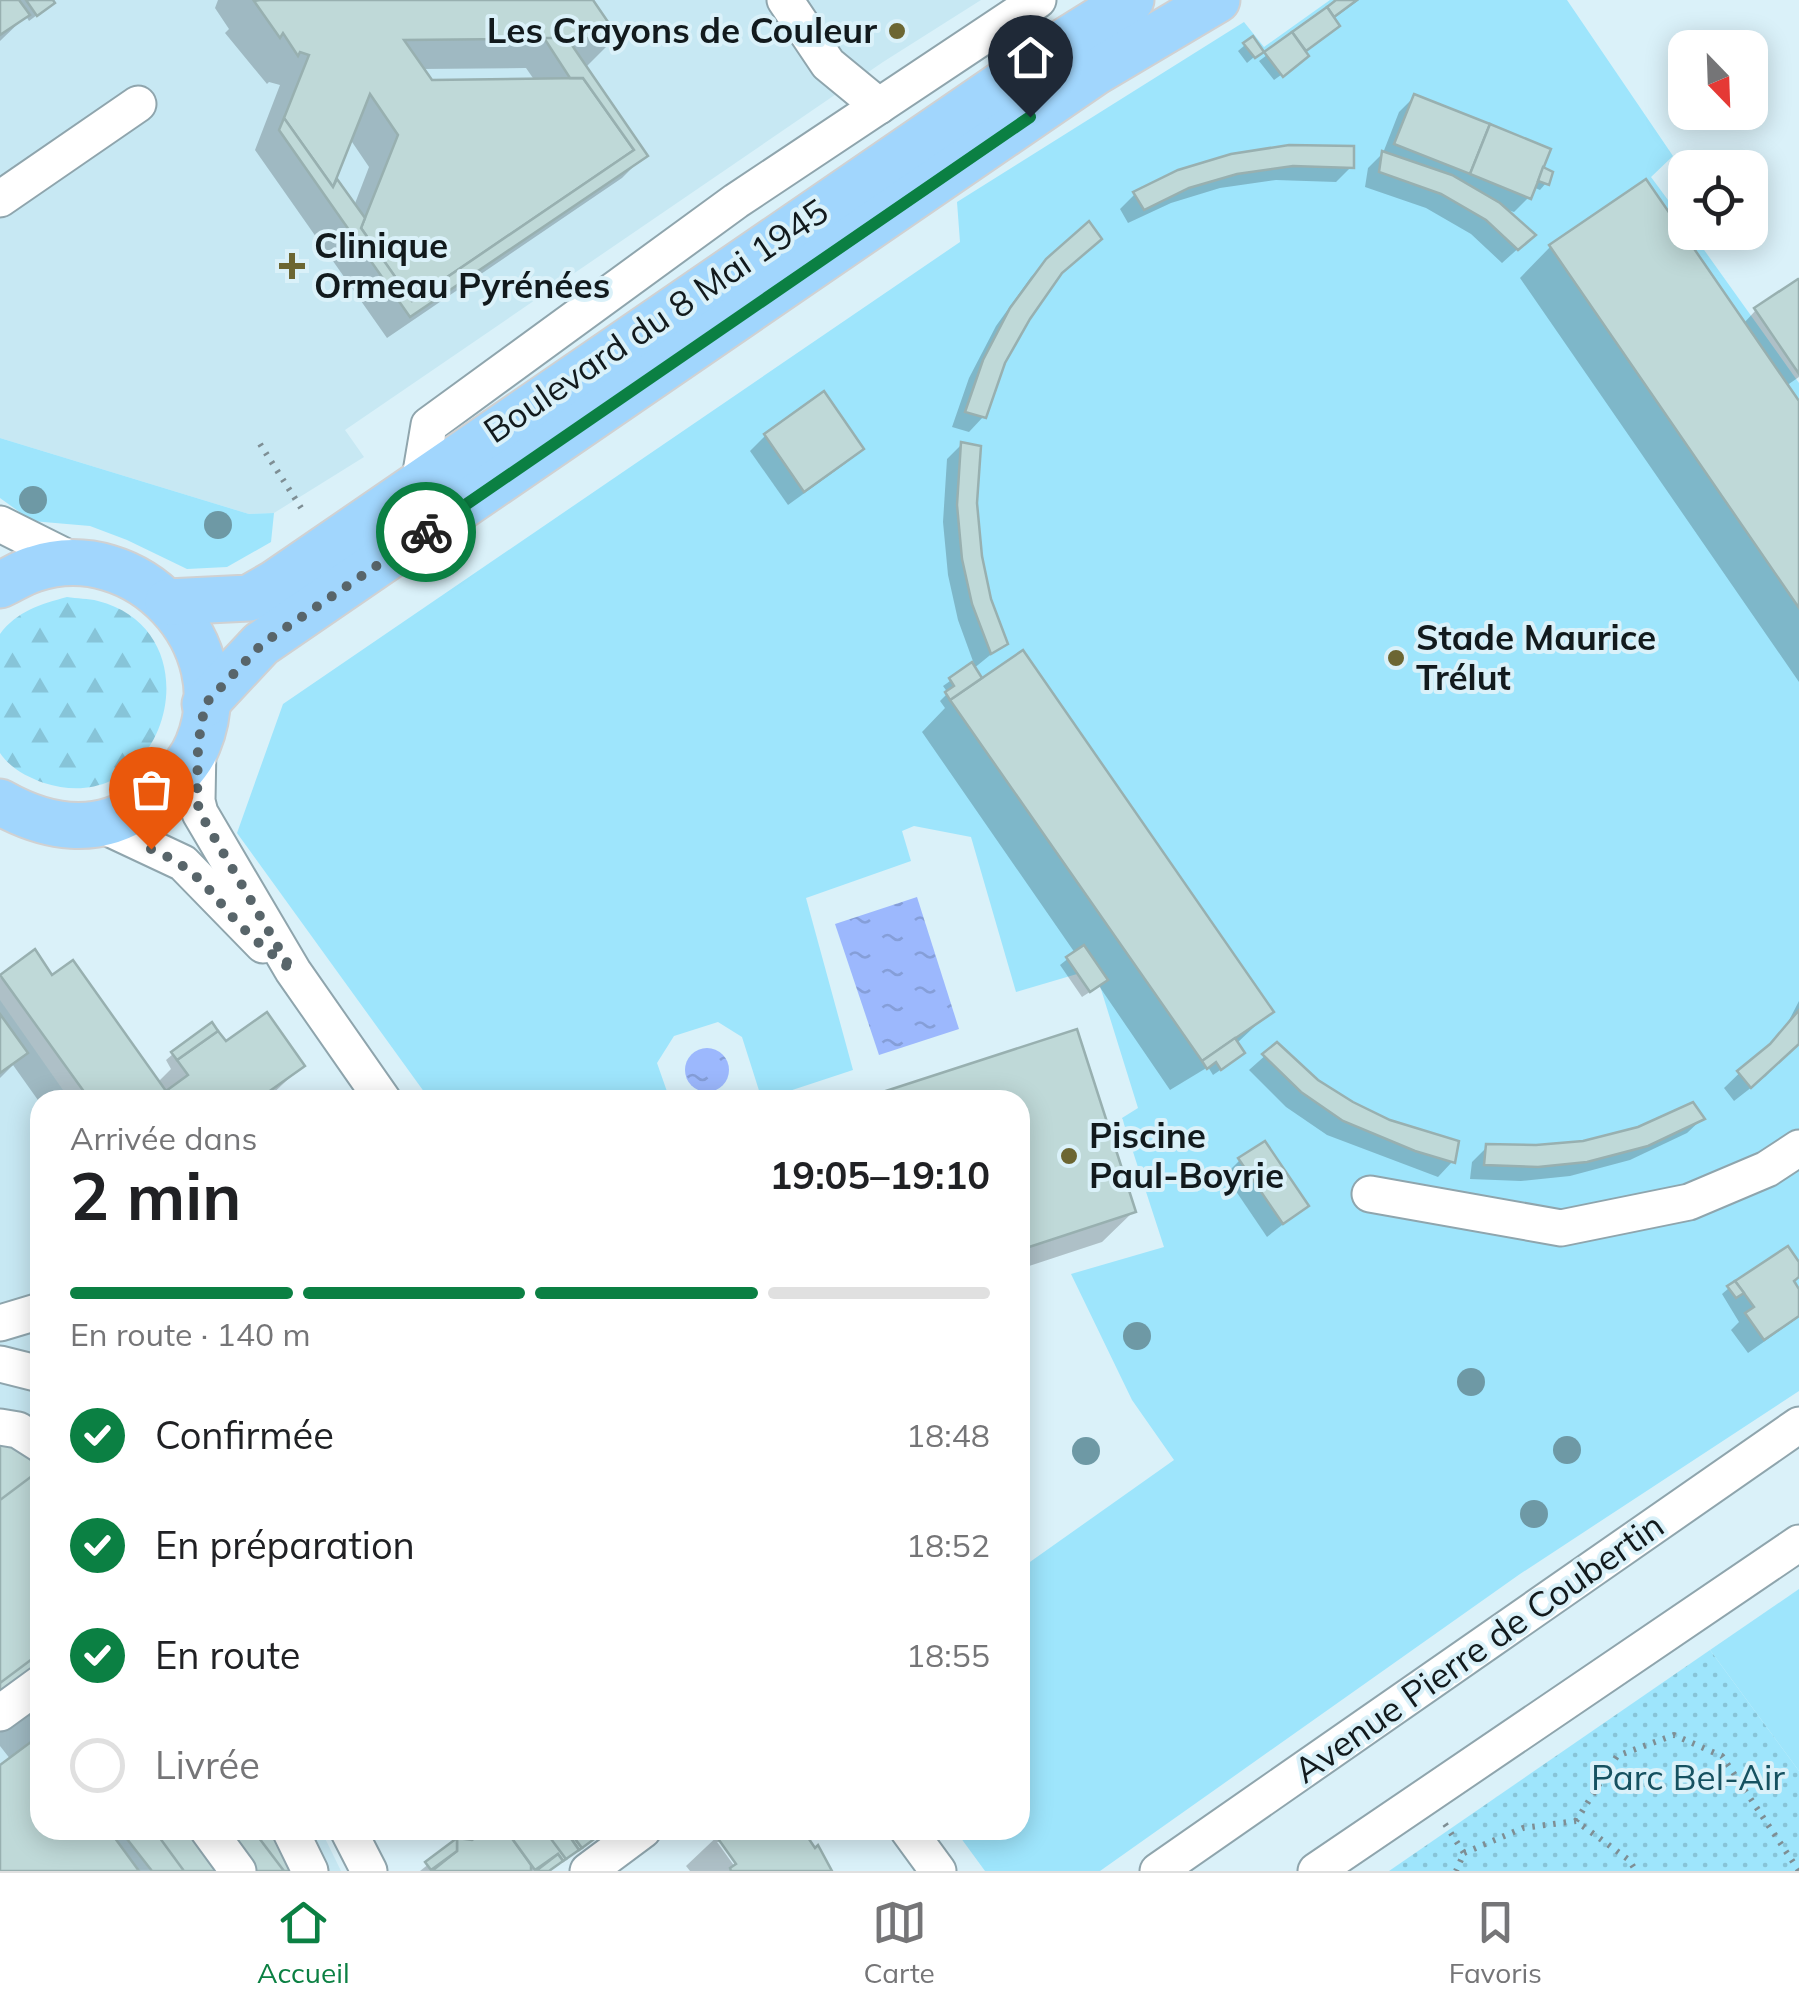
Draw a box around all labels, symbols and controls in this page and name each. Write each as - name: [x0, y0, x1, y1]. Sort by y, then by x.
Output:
- place label: Les Crayons de Couleur: [487, 8, 877, 52]
- pin: [988, 15, 1073, 118]
- marker: Les Crayons de Couleur: [886, 20, 908, 42]
- icon: home: [1003, 30, 1058, 85]
- north arrow: [1668, 30, 1768, 130]
- map controls: [1668, 30, 1768, 250]
- button: locate: [1668, 150, 1768, 250]
- street label: Boulevard du 8 Mai 1945: [475, 188, 836, 452]
- place label: Clinique Ormeau Pyrénées: [314, 223, 610, 307]
- marker: Clinique Ormeau Pyrénées: [279, 253, 305, 279]
- courier: [376, 482, 476, 582]
- icon: bike: [399, 505, 454, 560]
- place label: Stade Maurice Trélut: [1416, 615, 1656, 699]
- marker: Stade Maurice Trélut: [1385, 647, 1407, 669]
- pin: [109, 747, 194, 850]
- icon: bag: [124, 762, 179, 817]
- place label: Piscine Paul-Boyrie: [1089, 1113, 1284, 1197]
- text: Arrivée dans: [70, 1118, 257, 1158]
- marker: Piscine Paul-Boyrie: [1058, 1145, 1080, 1167]
- text: 19:05–19:10: [770, 1151, 990, 1199]
- text: 2 min: [70, 1155, 241, 1236]
- text: En route · 140 m: [70, 1314, 311, 1354]
- icon: check: [70, 1408, 125, 1463]
- text: Confirmée: [155, 1411, 334, 1459]
- text: 18:48: [906, 1415, 990, 1455]
- street label: Avenue Pierre de Coubertin: [1285, 1503, 1672, 1792]
- icon: check: [70, 1518, 125, 1573]
- text: En préparation: [155, 1521, 415, 1569]
- text: 18:52: [906, 1525, 990, 1565]
- icon: check: [70, 1628, 125, 1683]
- text: En route: [155, 1631, 301, 1679]
- text: 18:55: [906, 1635, 990, 1675]
- text: Livrée: [155, 1741, 260, 1789]
- park label: Parc Bel-Air: [1591, 1755, 1785, 1799]
- tab: Accueil: [257, 1895, 350, 1990]
- tab: Carte: [864, 1895, 935, 1990]
- tab: Favoris: [1449, 1895, 1542, 1990]

